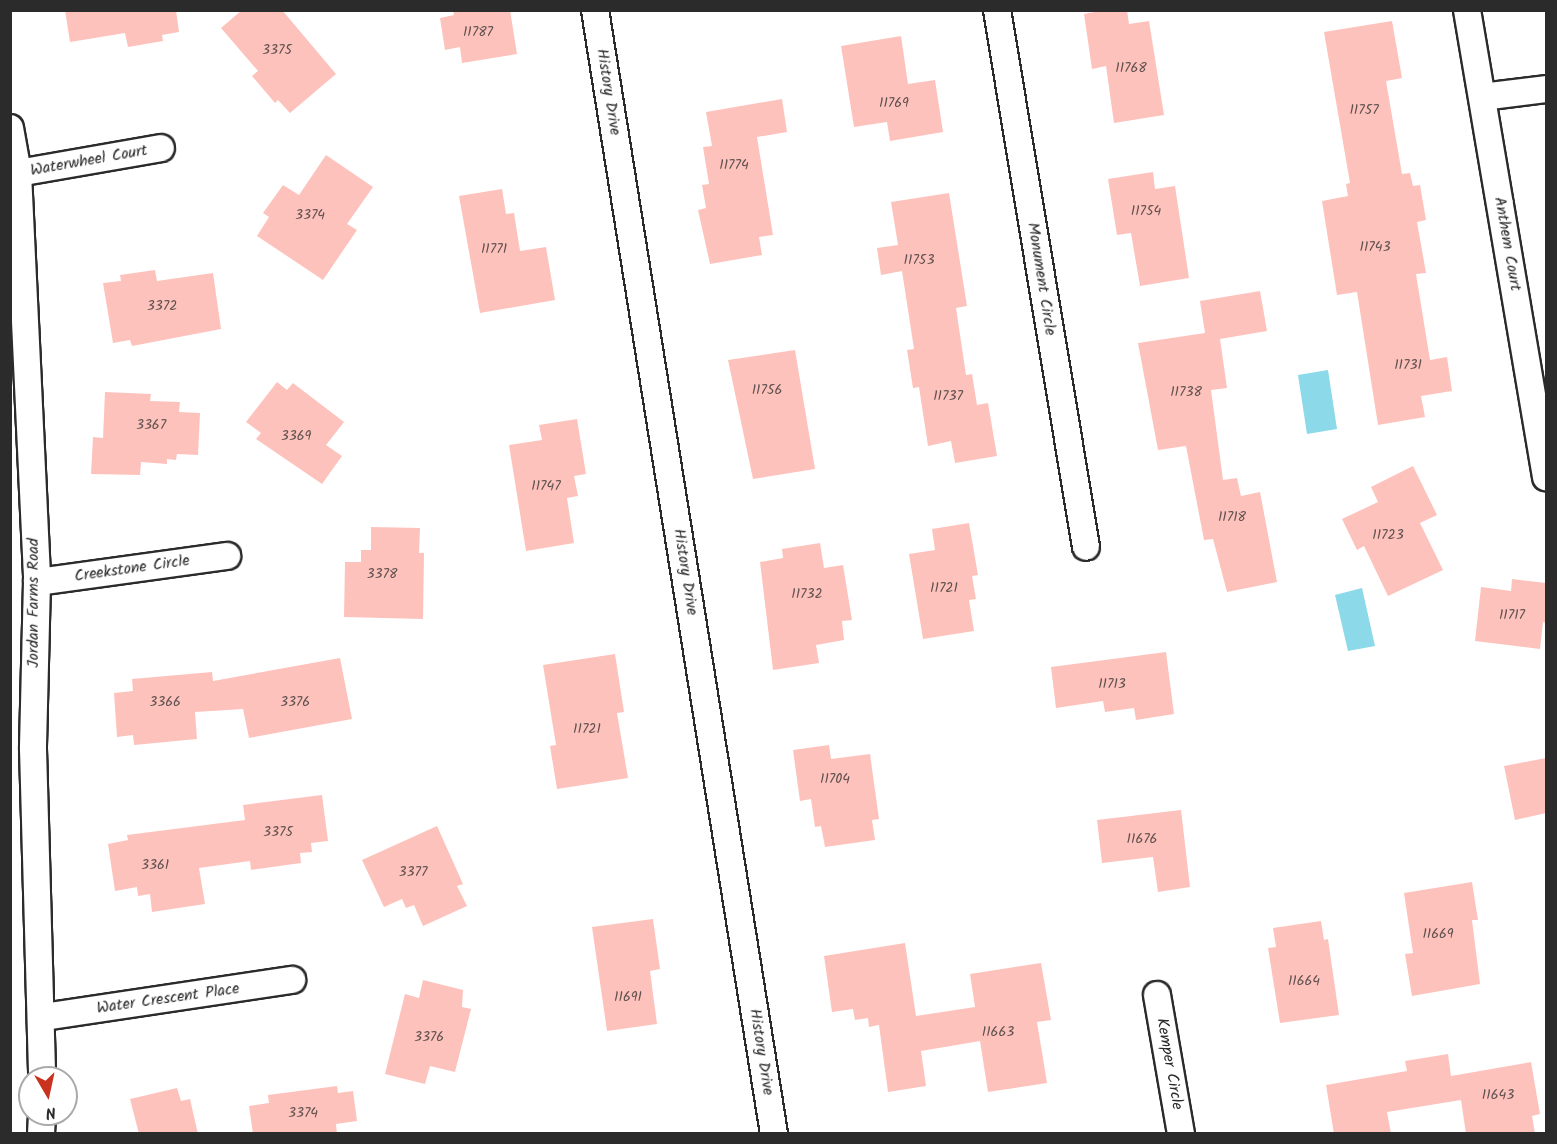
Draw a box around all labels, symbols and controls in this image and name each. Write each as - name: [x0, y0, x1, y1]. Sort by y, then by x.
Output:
- house number: 11787: [463, 24, 493, 40]
- house number: 3375: [262, 42, 292, 58]
- street label: History Drive: [592, 47, 624, 137]
- house number: 11768: [1115, 60, 1147, 76]
- house number: 11769: [879, 95, 909, 111]
- house number: 11757: [1349, 102, 1379, 118]
- street label: Waterwheel Court: [29, 141, 149, 181]
- house number: 11774: [719, 157, 749, 173]
- street label: Anthem Court: [1489, 195, 1525, 293]
- house number: 11754: [1131, 203, 1161, 219]
- house number: 3374: [295, 207, 325, 223]
- street label: Monument Circle: [1023, 221, 1059, 337]
- house number: 11743: [1360, 239, 1390, 255]
- house number: 11771: [481, 241, 507, 257]
- house number: 11753: [904, 252, 934, 268]
- house number: 3372: [147, 298, 177, 314]
- house number: 11731: [1394, 357, 1422, 373]
- house number: 11756: [752, 382, 782, 398]
- house number: 11738: [1170, 384, 1202, 400]
- house number: 11737: [933, 388, 963, 404]
- house number: 3367: [136, 417, 166, 433]
- house number: 3369: [281, 428, 311, 444]
- house number: 11747: [531, 478, 561, 494]
- house number: 11718: [1218, 509, 1246, 525]
- street label: History Drive: [669, 527, 701, 617]
- house number: 11723: [1372, 527, 1404, 543]
- street label: Jordan Farms Road: [24, 538, 44, 668]
- street label: Creekstone Circle: [73, 551, 191, 587]
- house number: 3378: [367, 566, 397, 582]
- house number: 11721: [930, 580, 958, 596]
- house number: 11732: [791, 586, 823, 602]
- house number: 11717: [1499, 607, 1525, 623]
- house number: 11713: [1098, 676, 1126, 692]
- house number: 3366: [149, 694, 181, 710]
- house number: 3376: [280, 694, 310, 710]
- house number: 11721: [573, 721, 601, 737]
- house number: 11704: [820, 771, 850, 787]
- house number: 3375: [263, 824, 293, 840]
- house number: 11676: [1127, 831, 1157, 847]
- house number: 3361: [141, 857, 169, 873]
- house number: 3377: [399, 864, 427, 880]
- house number: 11669: [1422, 926, 1454, 942]
- house number: 11664: [1288, 973, 1320, 989]
- street label: Water Crescent Place: [95, 979, 241, 1019]
- house number: 11691: [614, 989, 642, 1005]
- street label: History Drive: [745, 1007, 777, 1097]
- street label: Kemper Circle: [1151, 1017, 1187, 1111]
- house number: 11663: [982, 1024, 1014, 1040]
- house number: 3376: [414, 1029, 444, 1045]
- north arrow: [18, 1066, 78, 1126]
- house number: 11643: [1482, 1087, 1514, 1103]
- text: N: [44, 1099, 58, 1125]
- house number: 3374: [288, 1105, 318, 1121]

